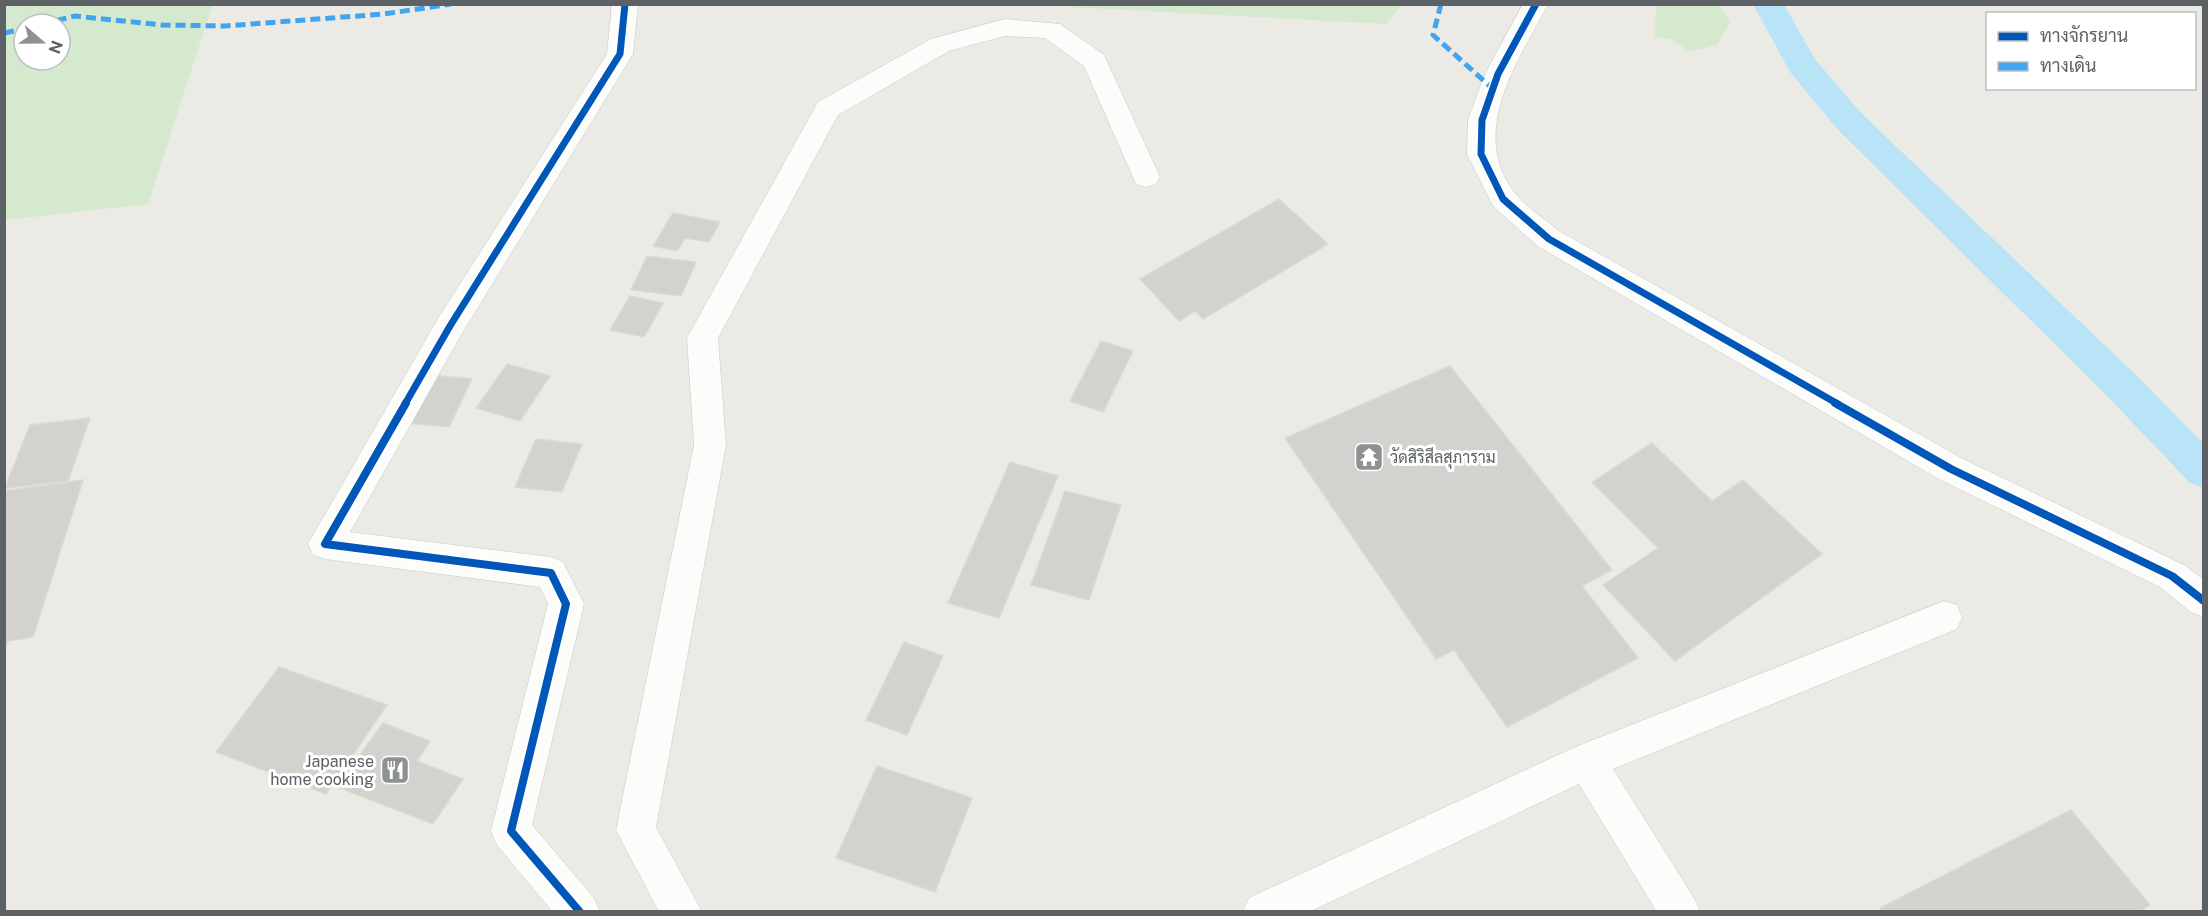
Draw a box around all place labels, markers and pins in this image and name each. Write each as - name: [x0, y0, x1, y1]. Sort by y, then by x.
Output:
- temple icon: วัดสิริสีลสุภาราม: [1353, 441, 1385, 473]
- place label: วัดสิริสีลสุภาราม: [1390, 446, 1495, 469]
- place label: Japanese home cooking: [270, 752, 374, 789]
- restaurant icon: Japanese home cooking: [379, 754, 411, 786]

